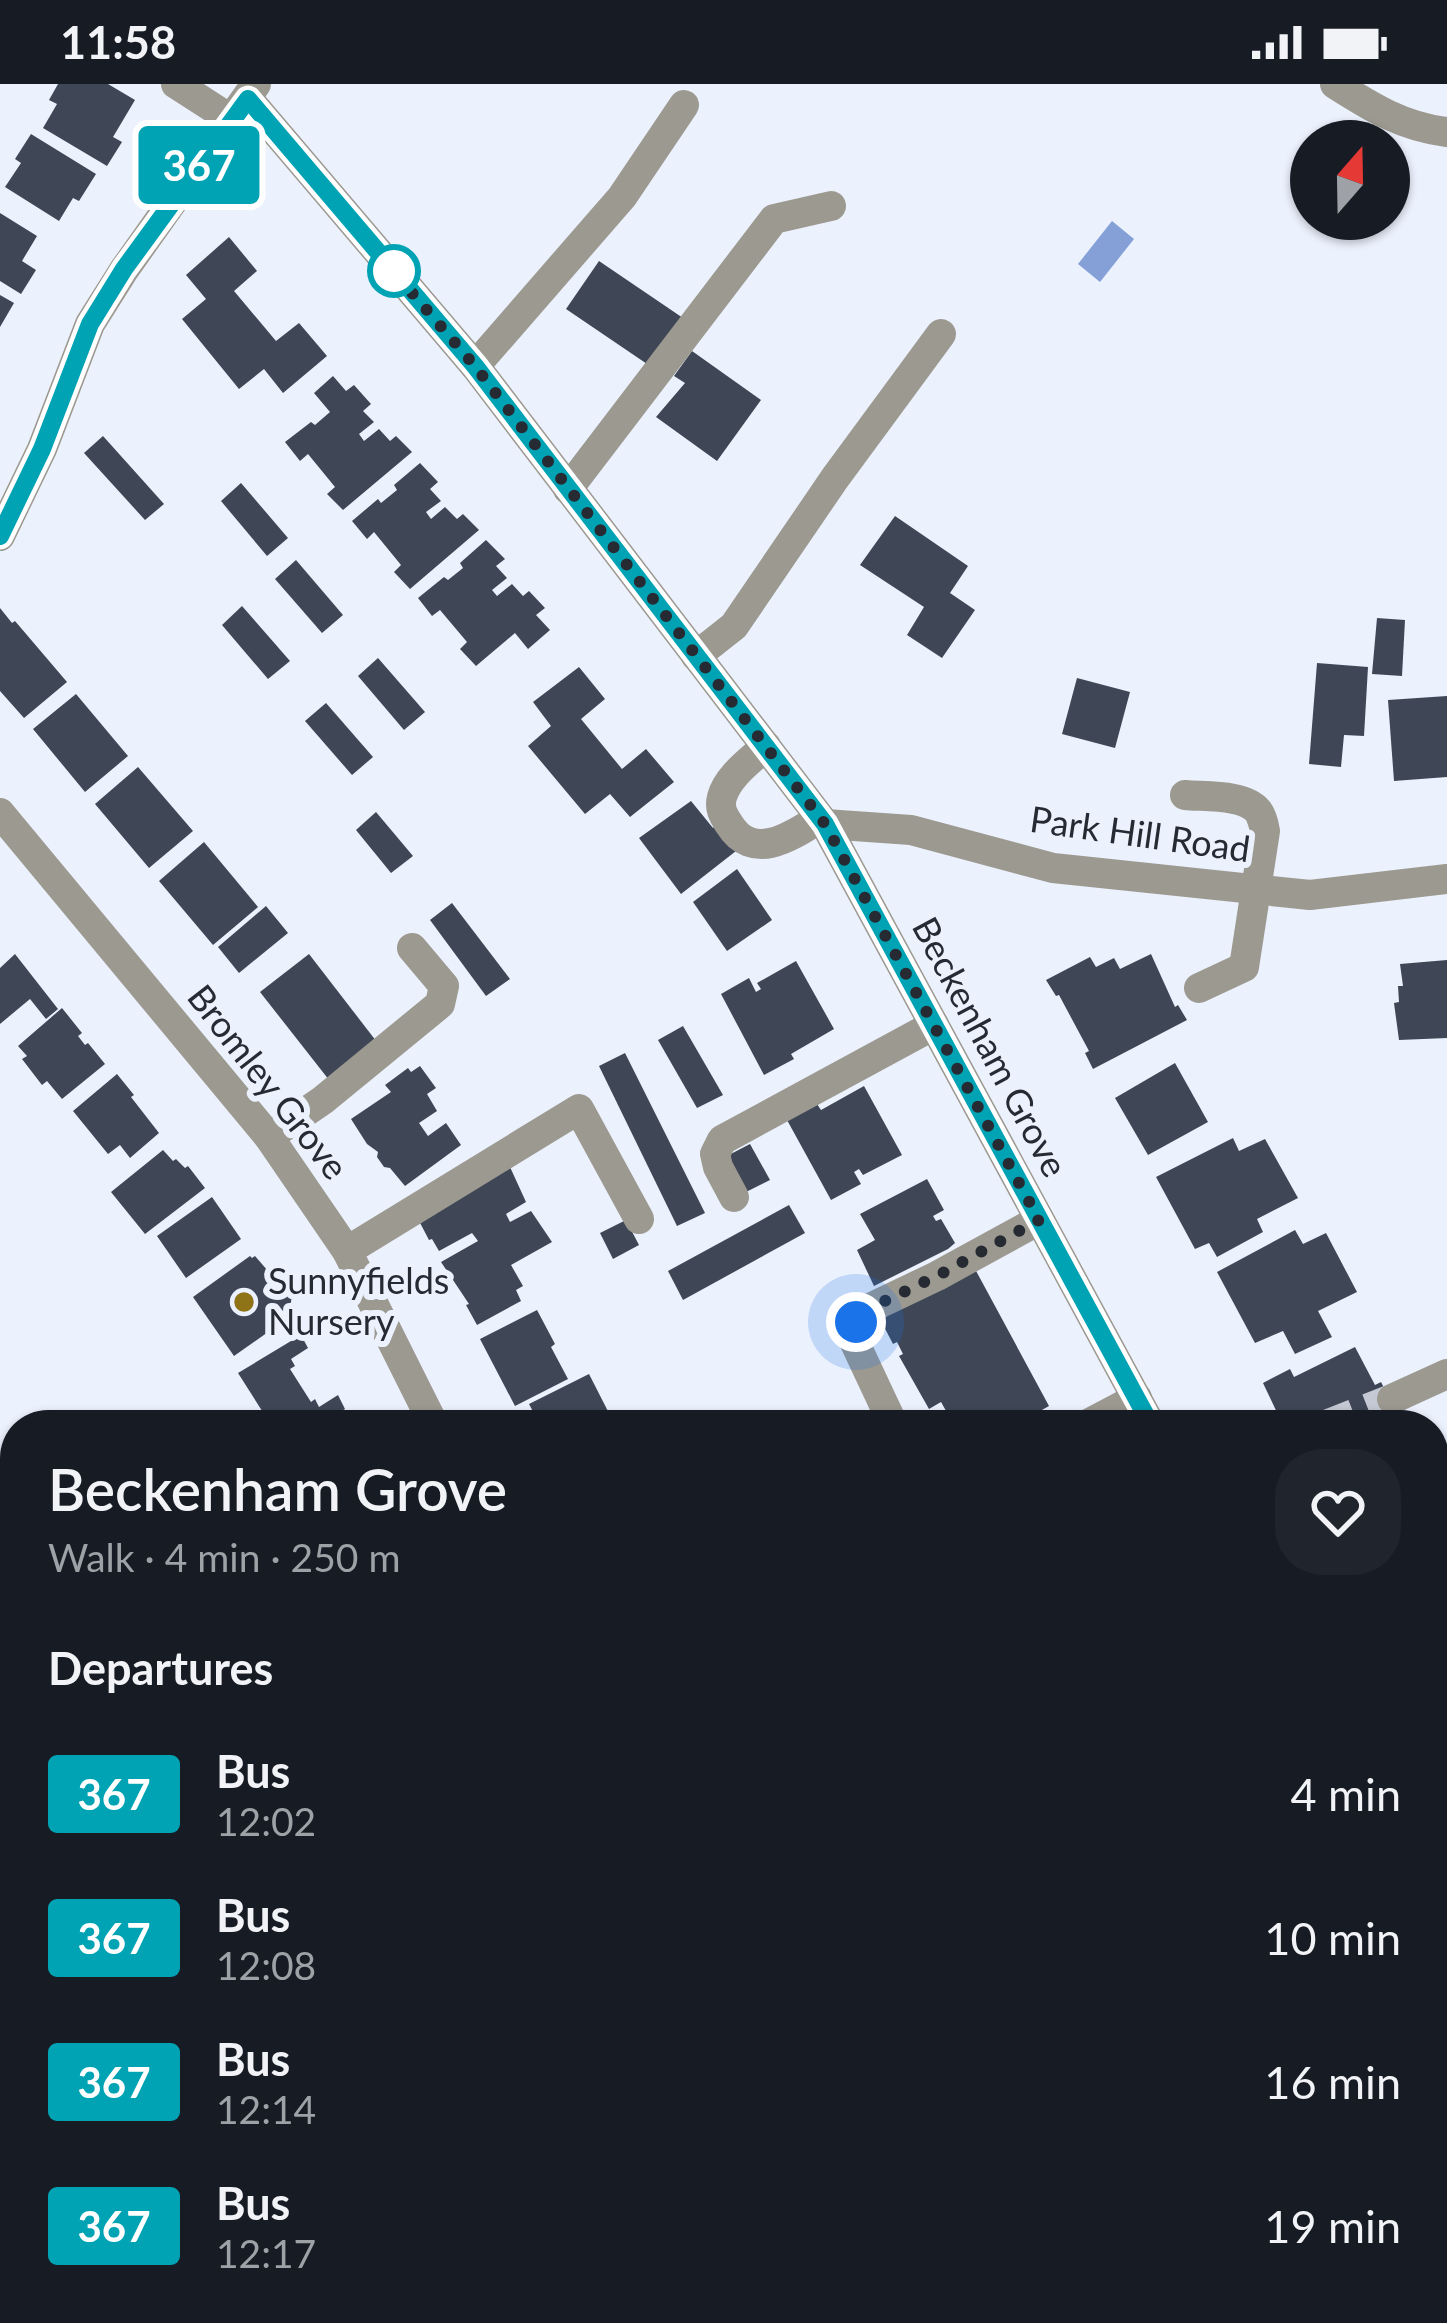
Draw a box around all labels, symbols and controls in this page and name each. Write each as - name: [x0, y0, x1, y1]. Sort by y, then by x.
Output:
- text: 11:58: [60, 15, 176, 69]
- north arrow: [1290, 120, 1410, 240]
- map controls: [1290, 120, 1410, 240]
- line badge: 367: [130, 126, 268, 204]
- text: 367: [162, 140, 236, 190]
- unlabelled marker: [369, 246, 419, 296]
- street label: Park Hill Road: [1027, 796, 1253, 870]
- street label: Beckenham Grove: [904, 909, 1078, 1184]
- street label: Bromley Grove: [179, 975, 358, 1187]
- place label: Sunnyfields Nursery: [268, 1258, 449, 1343]
- marker: Sunnyfields Nursery: [231, 1289, 257, 1315]
- your location: [826, 1292, 886, 1352]
- button: heart: [1275, 1449, 1401, 1575]
- text: Beckenham Grove: [48, 1455, 507, 1523]
- text: Walk · 4 min · 250 m: [48, 1534, 401, 1580]
- text: Departures: [48, 1641, 273, 1695]
- text: Bus: [216, 1744, 290, 1798]
- text: 4 min: [1290, 1767, 1401, 1821]
- text: 367: [77, 1769, 151, 1819]
- text: 12:02: [216, 1798, 316, 1844]
- text: Bus: [216, 1888, 290, 1942]
- text: 10 min: [1264, 1911, 1401, 1965]
- text: 367: [77, 1913, 151, 1963]
- text: 12:08: [216, 1942, 316, 1988]
- text: Bus: [216, 2032, 290, 2086]
- text: 16 min: [1264, 2055, 1401, 2109]
- text: 367: [77, 2057, 151, 2107]
- text: 12:14: [216, 2086, 316, 2132]
- text: Bus: [216, 2176, 290, 2230]
- text: 19 min: [1264, 2199, 1401, 2253]
- text: 367: [77, 2201, 151, 2251]
- text: 12:17: [216, 2230, 316, 2276]

